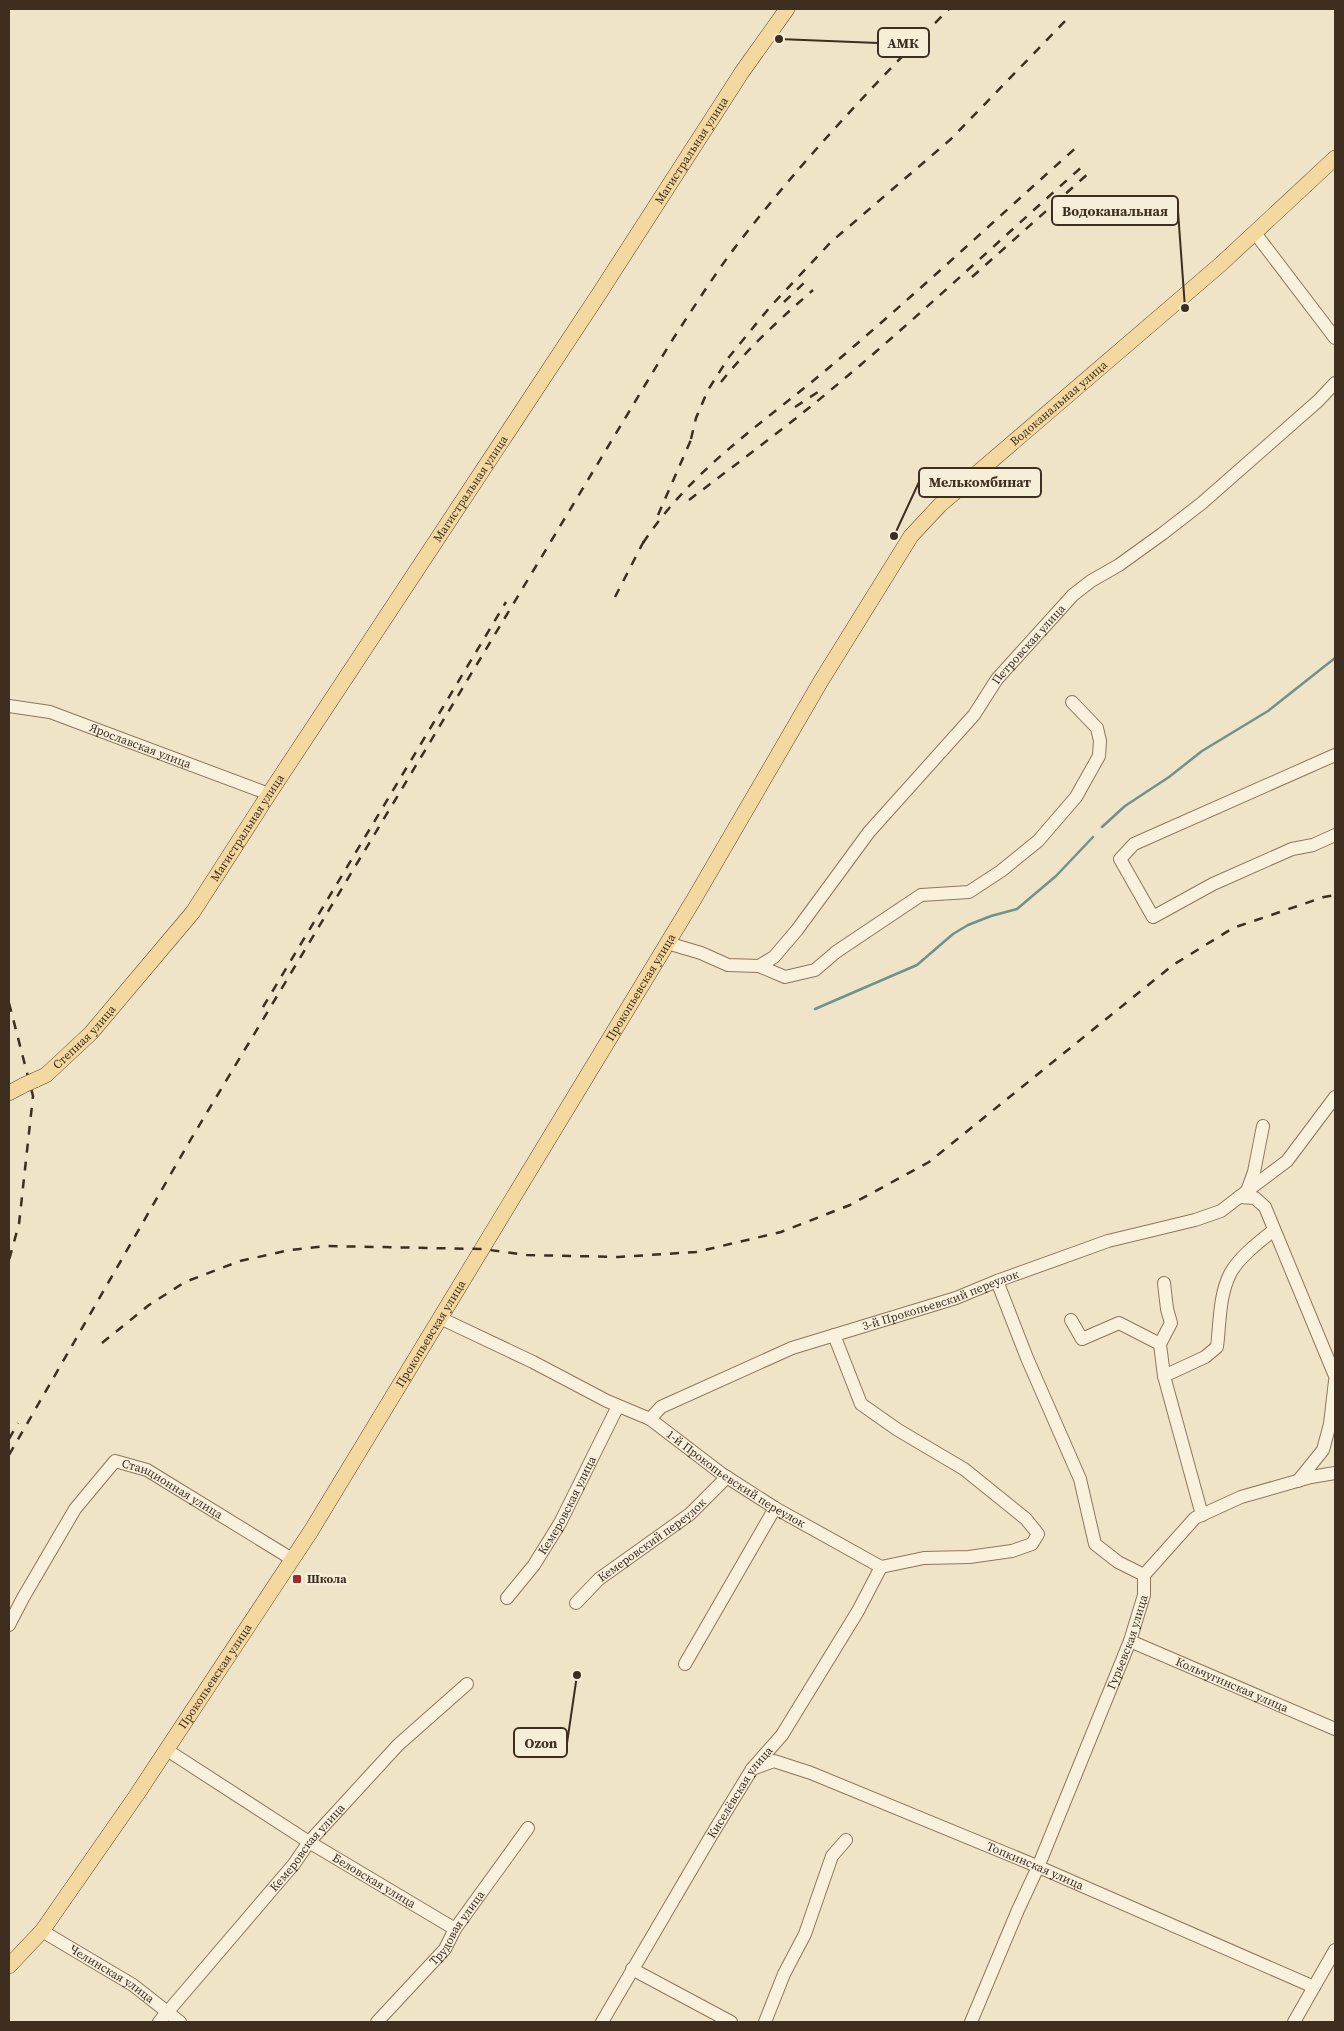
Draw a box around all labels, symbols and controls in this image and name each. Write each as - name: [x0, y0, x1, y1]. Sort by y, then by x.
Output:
- callout: АМК: [878, 28, 929, 57]
- text: АМК: [887, 33, 919, 53]
- street label: Магистральная улица: [651, 93, 732, 207]
- callout: Водоканальная: [1052, 196, 1178, 225]
- text: Водоканальная: [1062, 201, 1168, 221]
- street label: Водоканальная улица: [1007, 356, 1111, 449]
- street label: Магистральная улица: [429, 432, 512, 545]
- callout: Мелькомбинат: [919, 468, 1041, 497]
- text: Мелькомбинат: [929, 472, 1031, 492]
- street label: Петровская улица: [988, 600, 1069, 687]
- street label: Ярославская улица: [87, 720, 194, 772]
- street label: Магистральная улица: [207, 770, 288, 885]
- street label: Прокопьевская улица: [602, 930, 680, 1044]
- street label: Степная улица: [49, 1001, 120, 1073]
- street label: 3-й Прокопьевский переулок: [860, 1266, 1021, 1334]
- street label: Прокопьевская улица: [392, 1276, 470, 1390]
- street label: 1-й Прокопьевский переулок: [663, 1426, 809, 1531]
- street label: Кемеровская улица: [534, 1453, 600, 1558]
- street label: Станционная улица: [120, 1455, 226, 1523]
- street label: Кемеровский переулок: [595, 1494, 710, 1585]
- place label: Школа: [307, 1571, 347, 1587]
- marker: Школа: [291, 1573, 303, 1585]
- street label: Гурьевская улица: [1103, 1592, 1152, 1692]
- street label: Прокопьевская улица: [174, 1620, 256, 1732]
- street label: Кольчугинская улица: [1173, 1654, 1292, 1716]
- callout: Ozon: [514, 1728, 567, 1757]
- text: Ozon: [525, 1733, 558, 1753]
- street label: Киселёвская улица: [703, 1742, 777, 1841]
- street label: Кемеровская улица: [266, 1800, 349, 1895]
- street label: Топкинская улица: [984, 1838, 1087, 1894]
- street label: Беловская улица: [329, 1850, 420, 1912]
- street label: Трудовая улица: [426, 1887, 489, 1969]
- street label: Челинская улица: [66, 1941, 158, 2007]

